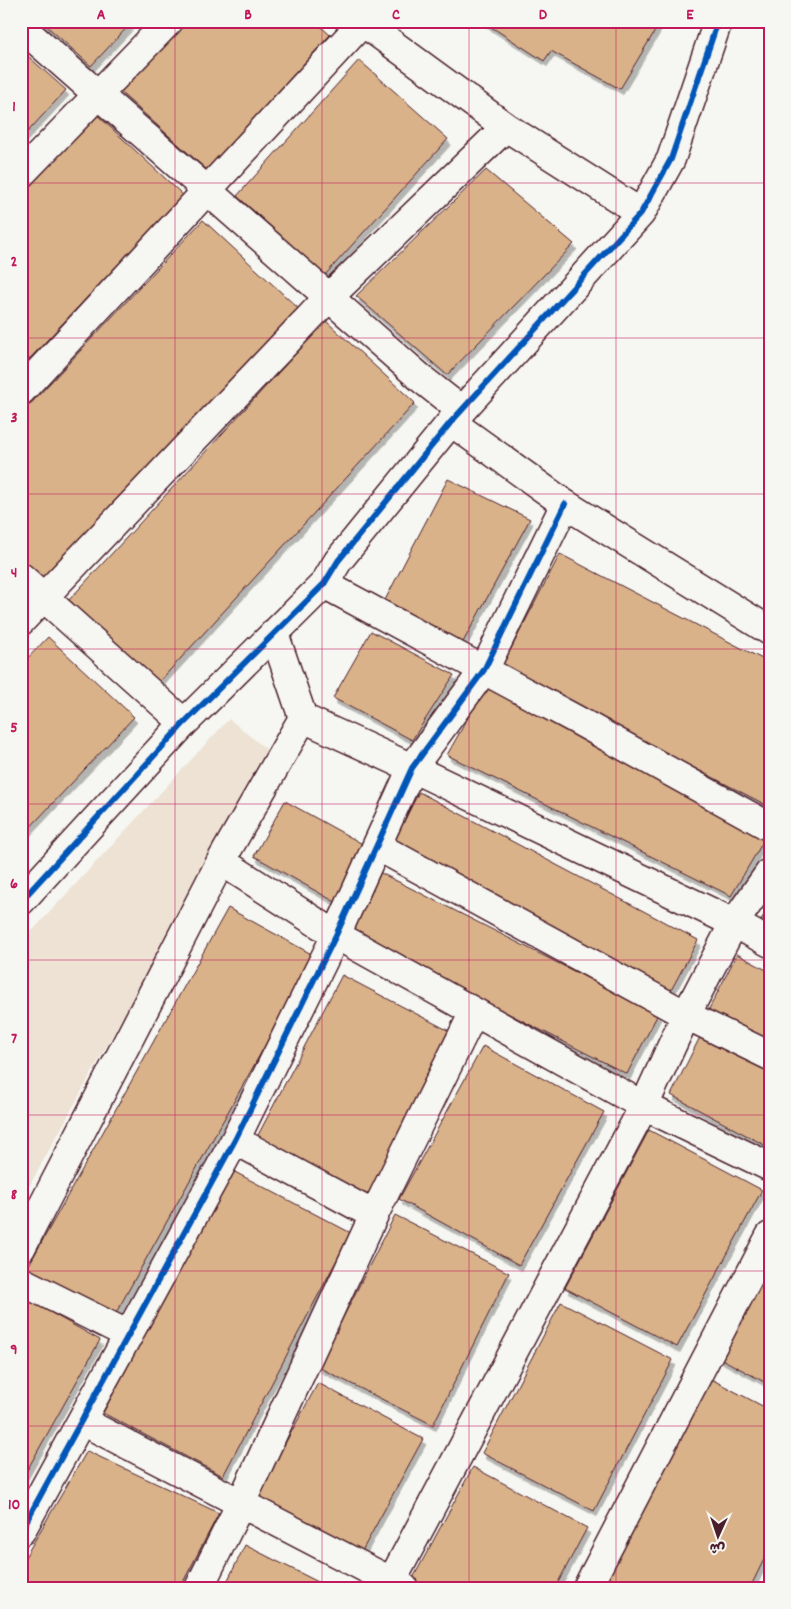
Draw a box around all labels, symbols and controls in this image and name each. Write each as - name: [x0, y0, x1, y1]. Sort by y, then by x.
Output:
- text: A: [97, 4, 106, 27]
- text: B: [244, 4, 252, 27]
- text: C: [392, 4, 400, 27]
- text: D: [539, 4, 548, 27]
- text: E: [686, 4, 694, 27]
- text: 1: [12, 96, 16, 119]
- text: 2: [11, 251, 18, 274]
- text: 3: [10, 407, 18, 430]
- text: 4: [11, 562, 17, 585]
- text: 5: [10, 717, 18, 740]
- text: 6: [10, 873, 18, 896]
- text: 7: [11, 1028, 17, 1051]
- text: 8: [11, 1184, 18, 1207]
- text: 9: [10, 1339, 18, 1362]
- text: 10: [8, 1494, 20, 1517]
- north arrow: [694, 1512, 744, 1562]
- text: ش: [709, 1537, 726, 1557]

